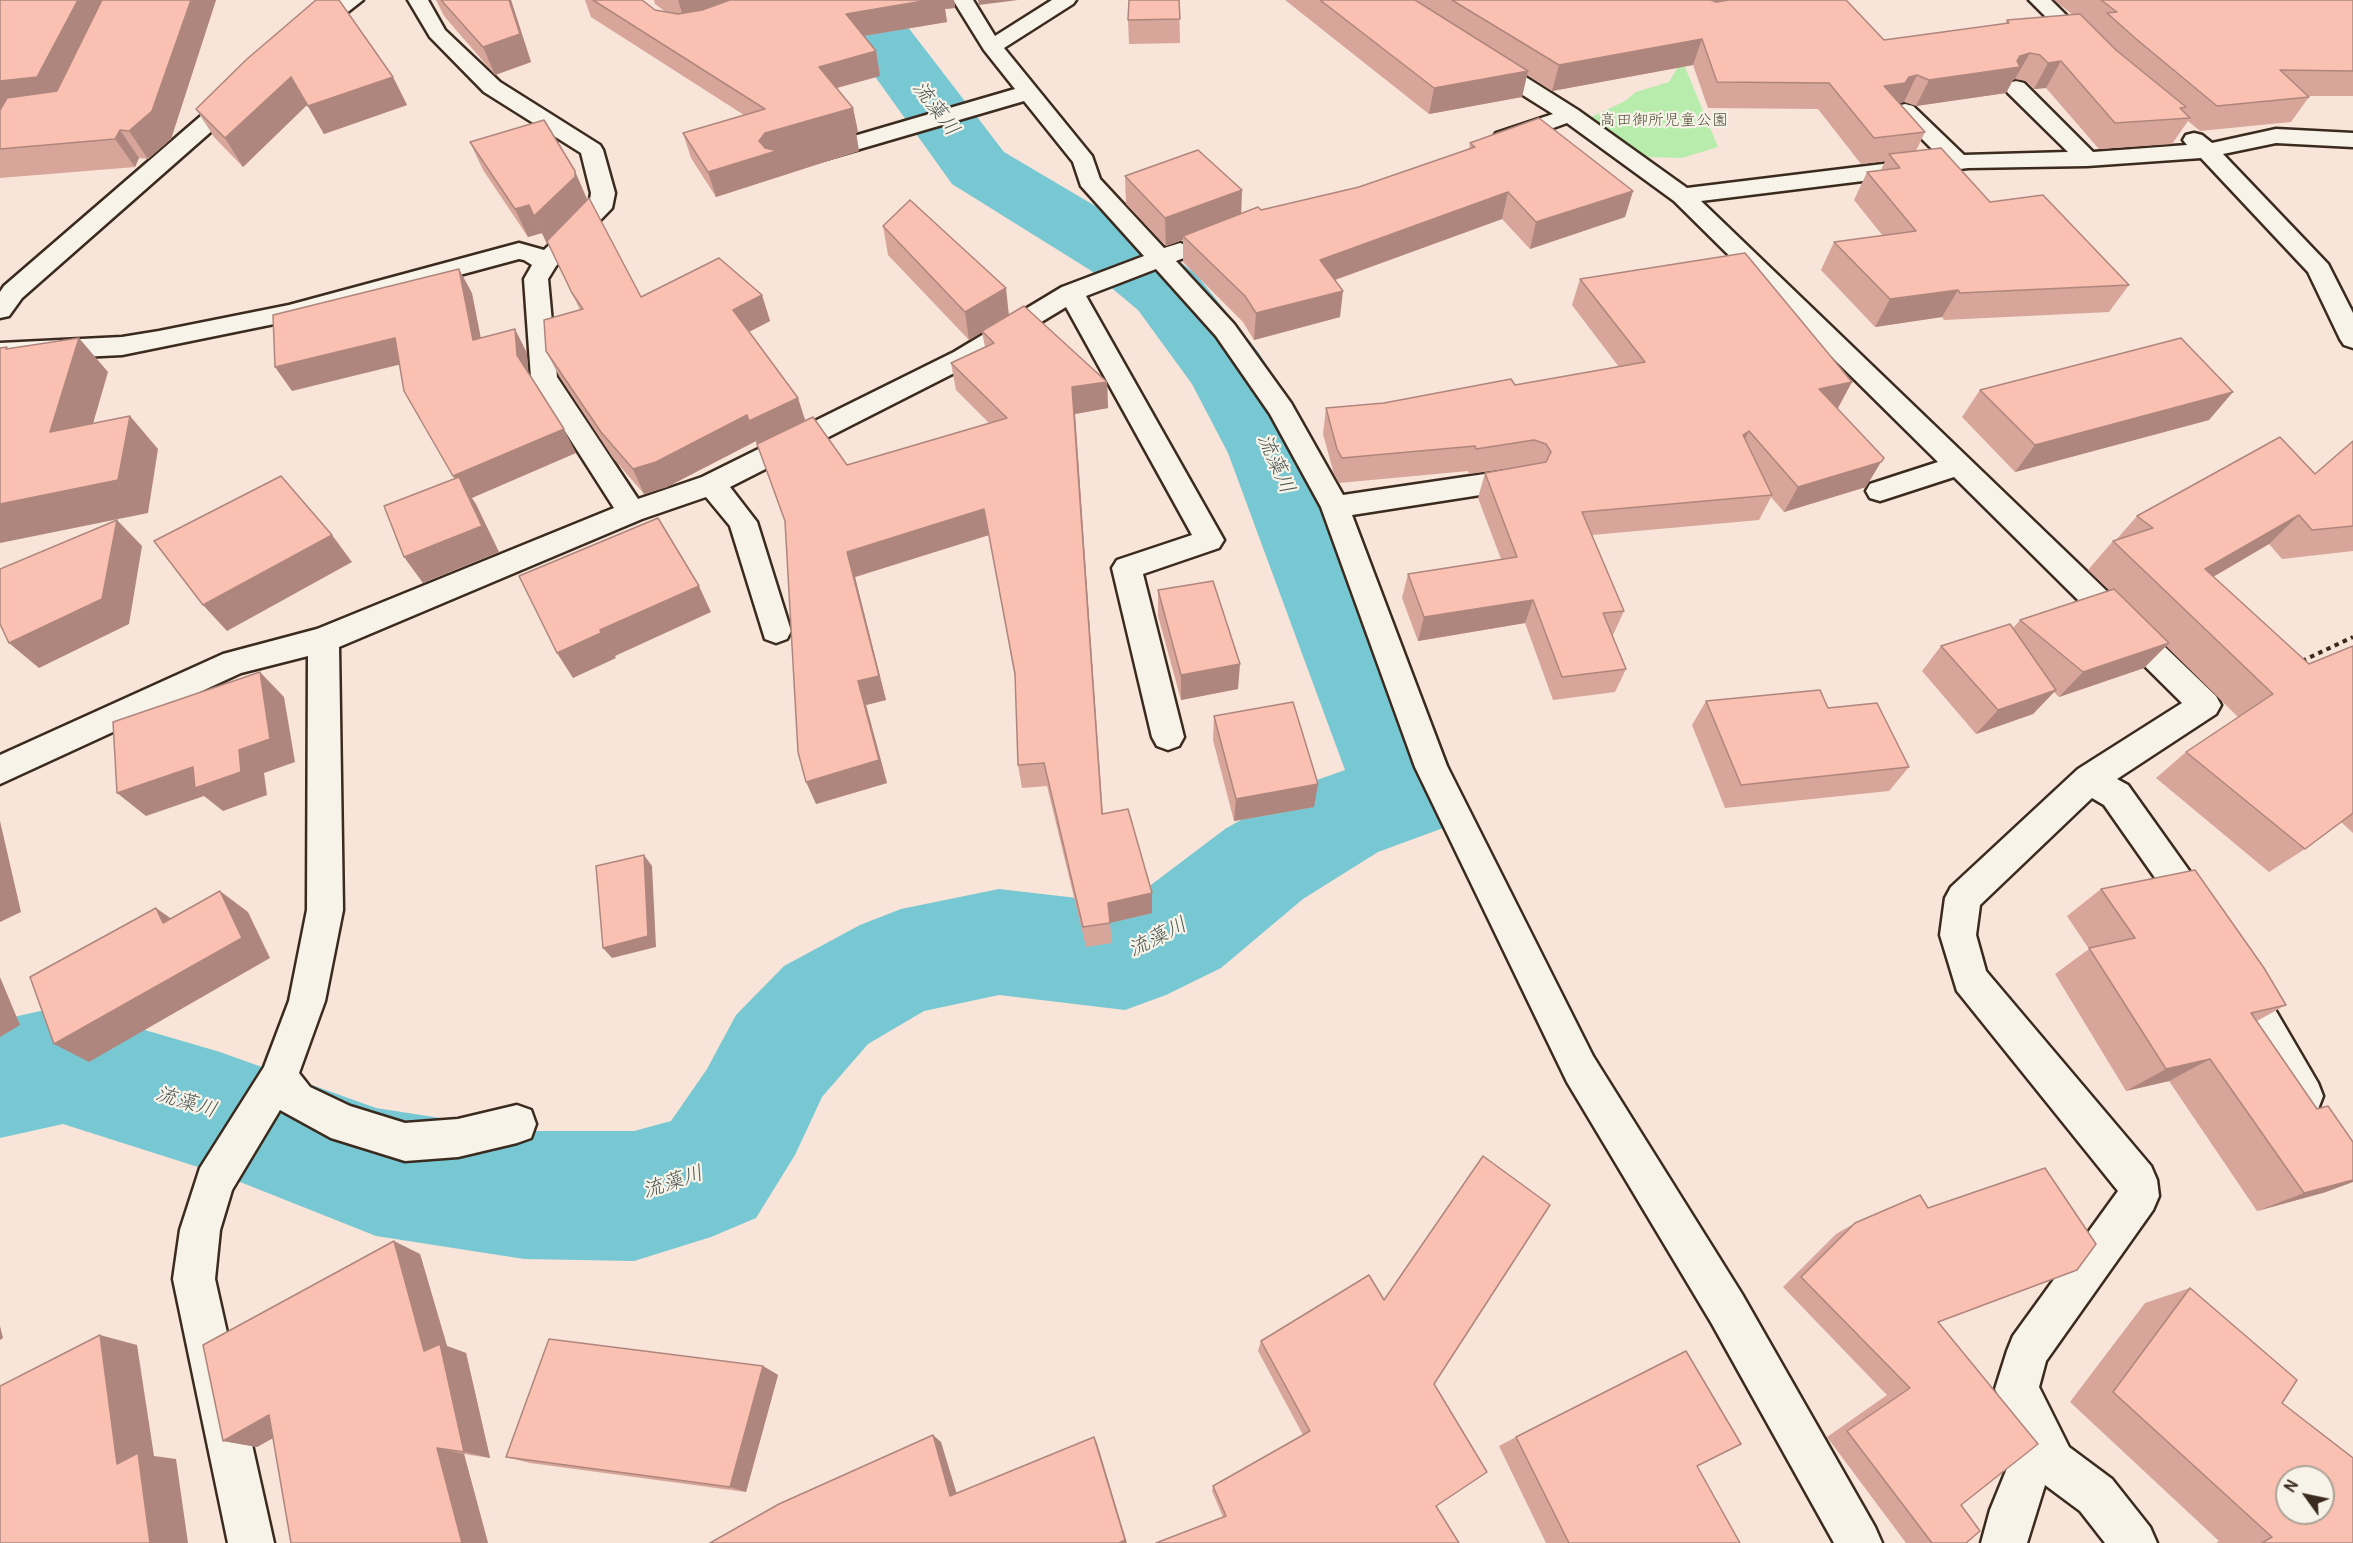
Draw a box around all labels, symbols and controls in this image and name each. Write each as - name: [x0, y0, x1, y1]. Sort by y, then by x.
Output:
- water label: 流藻川: [906, 76, 964, 142]
- park label: 高田御所児童公園: [1600, 111, 1728, 131]
- water label: 流藻川: [1251, 430, 1299, 498]
- water label: 流藻川: [1124, 912, 1192, 964]
- water label: 流藻川: [152, 1082, 220, 1124]
- water label: 流藻川: [639, 1161, 707, 1205]
- north arrow: [2275, 1465, 2335, 1525]
- text: N: [2280, 1476, 2303, 1496]

